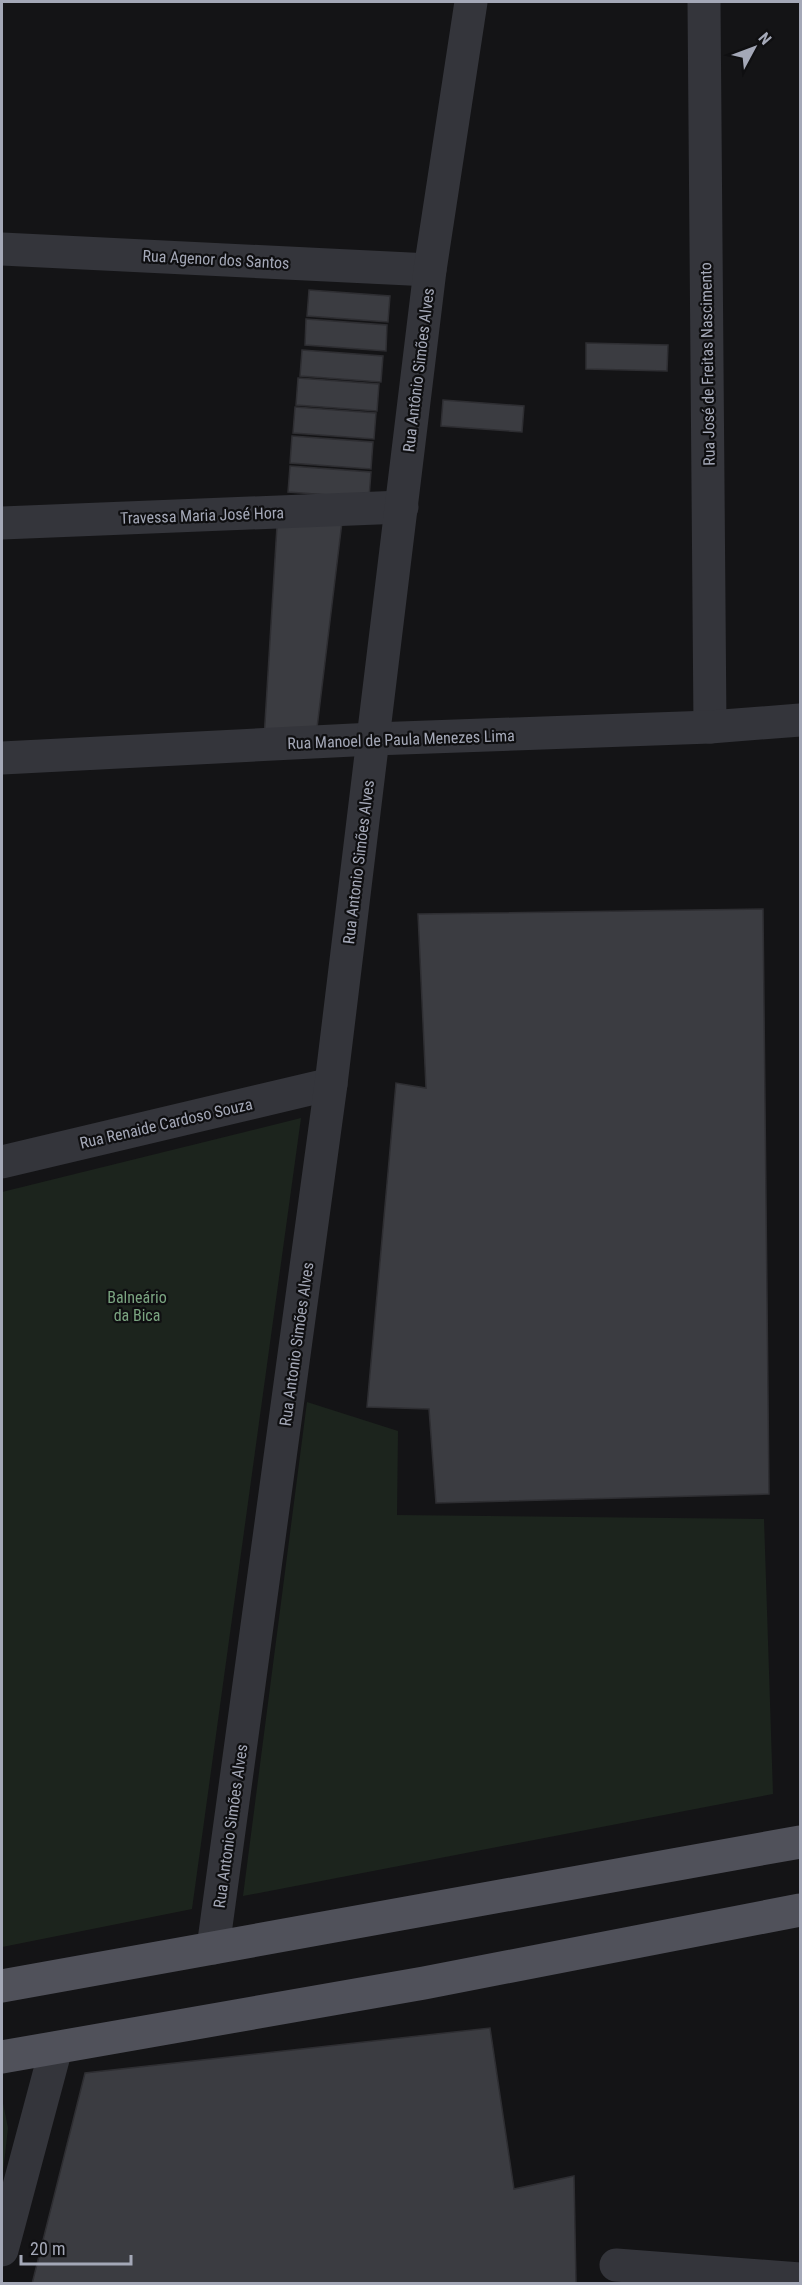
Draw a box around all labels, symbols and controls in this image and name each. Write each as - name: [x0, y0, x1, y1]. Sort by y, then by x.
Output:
- north arrow: [724, 18, 784, 78]
- text: N: [755, 29, 775, 48]
- street label: Rua Agenor dos Santos: [142, 246, 290, 273]
- street label: Rua José de Freitas Nascimento: [696, 262, 719, 466]
- street label: Rua Antônio Simões Alves: [399, 287, 438, 453]
- street label: Travessa Maria José Hora: [120, 503, 284, 528]
- street label: Rua Manoel de Paula Menezes Lima: [287, 726, 515, 753]
- street label: Rua Antonio Simões Alves: [339, 779, 378, 945]
- street label: Rua Renaide Cardoso Souza: [78, 1094, 254, 1153]
- street label: Rua Antonio Simões Alves: [276, 1261, 317, 1427]
- park label: Balneário da Bica: [107, 1288, 167, 1325]
- street label: Rua Antonio Simões Alves: [210, 1743, 251, 1909]
- scale bar: [21, 2228, 130, 2266]
- text: 20 m: [30, 2238, 65, 2259]

